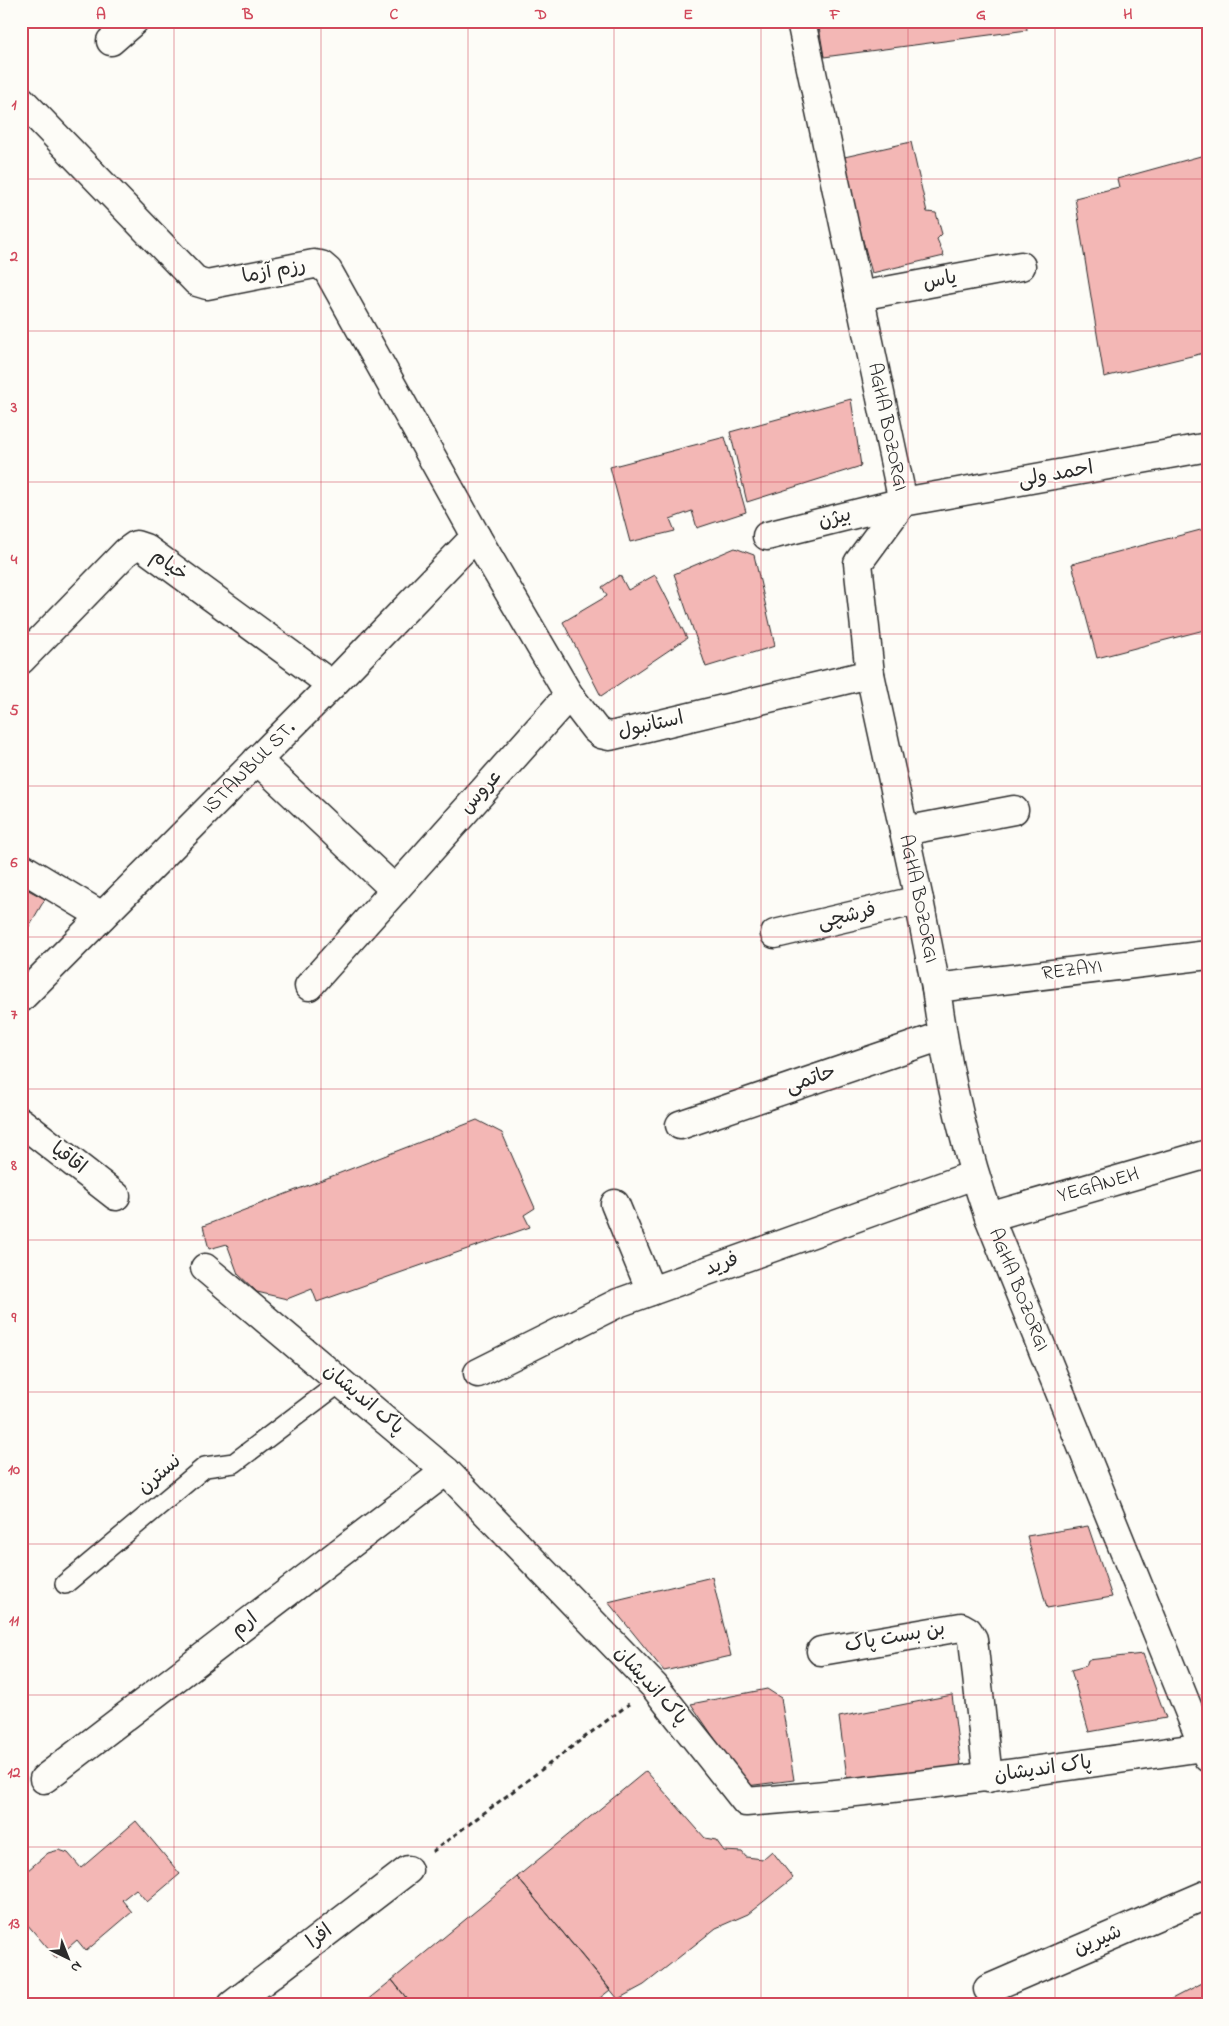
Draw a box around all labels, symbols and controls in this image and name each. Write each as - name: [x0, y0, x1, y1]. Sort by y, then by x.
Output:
- text: A: [96, 3, 106, 27]
- text: B: [242, 3, 254, 27]
- text: C: [390, 3, 399, 27]
- text: D: [534, 3, 547, 27]
- text: E: [683, 3, 693, 27]
- text: F: [829, 3, 841, 27]
- text: G: [976, 3, 986, 27]
- text: H: [1123, 3, 1133, 27]
- text: 1: [11, 93, 17, 117]
- text: 2: [9, 245, 18, 269]
- street label: رزم آزما: [240, 252, 308, 292]
- street label: یاس: [921, 264, 959, 298]
- street label: AGHA BOZORGI: [859, 360, 915, 494]
- text: 3: [10, 396, 18, 420]
- street label: احمد ولی: [1016, 454, 1096, 496]
- street label: بیژن: [816, 501, 854, 537]
- street label: خیام: [144, 543, 194, 589]
- text: 4: [10, 548, 18, 572]
- text: 5: [9, 699, 19, 723]
- street label: استانبول: [615, 704, 687, 748]
- street label: ISTANBUL ST.: [196, 715, 303, 822]
- street label: عروس: [454, 763, 510, 821]
- street label: AGHA BOZORGI: [891, 832, 945, 965]
- text: 6: [9, 851, 18, 875]
- street label: فرشچی: [815, 896, 879, 938]
- street label: REZAYI: [1040, 953, 1104, 989]
- text: 7: [11, 1003, 18, 1027]
- street label: حاتمی: [782, 1058, 840, 1102]
- street label: اقاقیا: [44, 1136, 92, 1182]
- text: 8: [10, 1154, 17, 1178]
- street label: YEGANEH: [1054, 1160, 1143, 1211]
- street label: AGHA BOZORGI: [981, 1224, 1056, 1356]
- street label: فرید: [701, 1246, 743, 1284]
- text: 9: [11, 1306, 17, 1330]
- street label: پاک اندیشان: [316, 1357, 410, 1443]
- street label: نسترن: [132, 1448, 188, 1502]
- text: 10: [8, 1458, 20, 1482]
- street label: ارم: [225, 1605, 265, 1645]
- text: 11: [9, 1609, 20, 1633]
- street label: بن بست پاک: [842, 1615, 948, 1661]
- street label: پاک اندیشان: [606, 1640, 694, 1732]
- street label: پاک اندیشان: [992, 1749, 1094, 1791]
- text: 12: [7, 1761, 21, 1785]
- text: 13: [8, 1912, 20, 1936]
- street label: افرا: [301, 1917, 339, 1957]
- street label: شیرین: [1069, 1918, 1127, 1964]
- north arrow: [42, 1934, 92, 1984]
- text: N: [65, 1956, 86, 1977]

